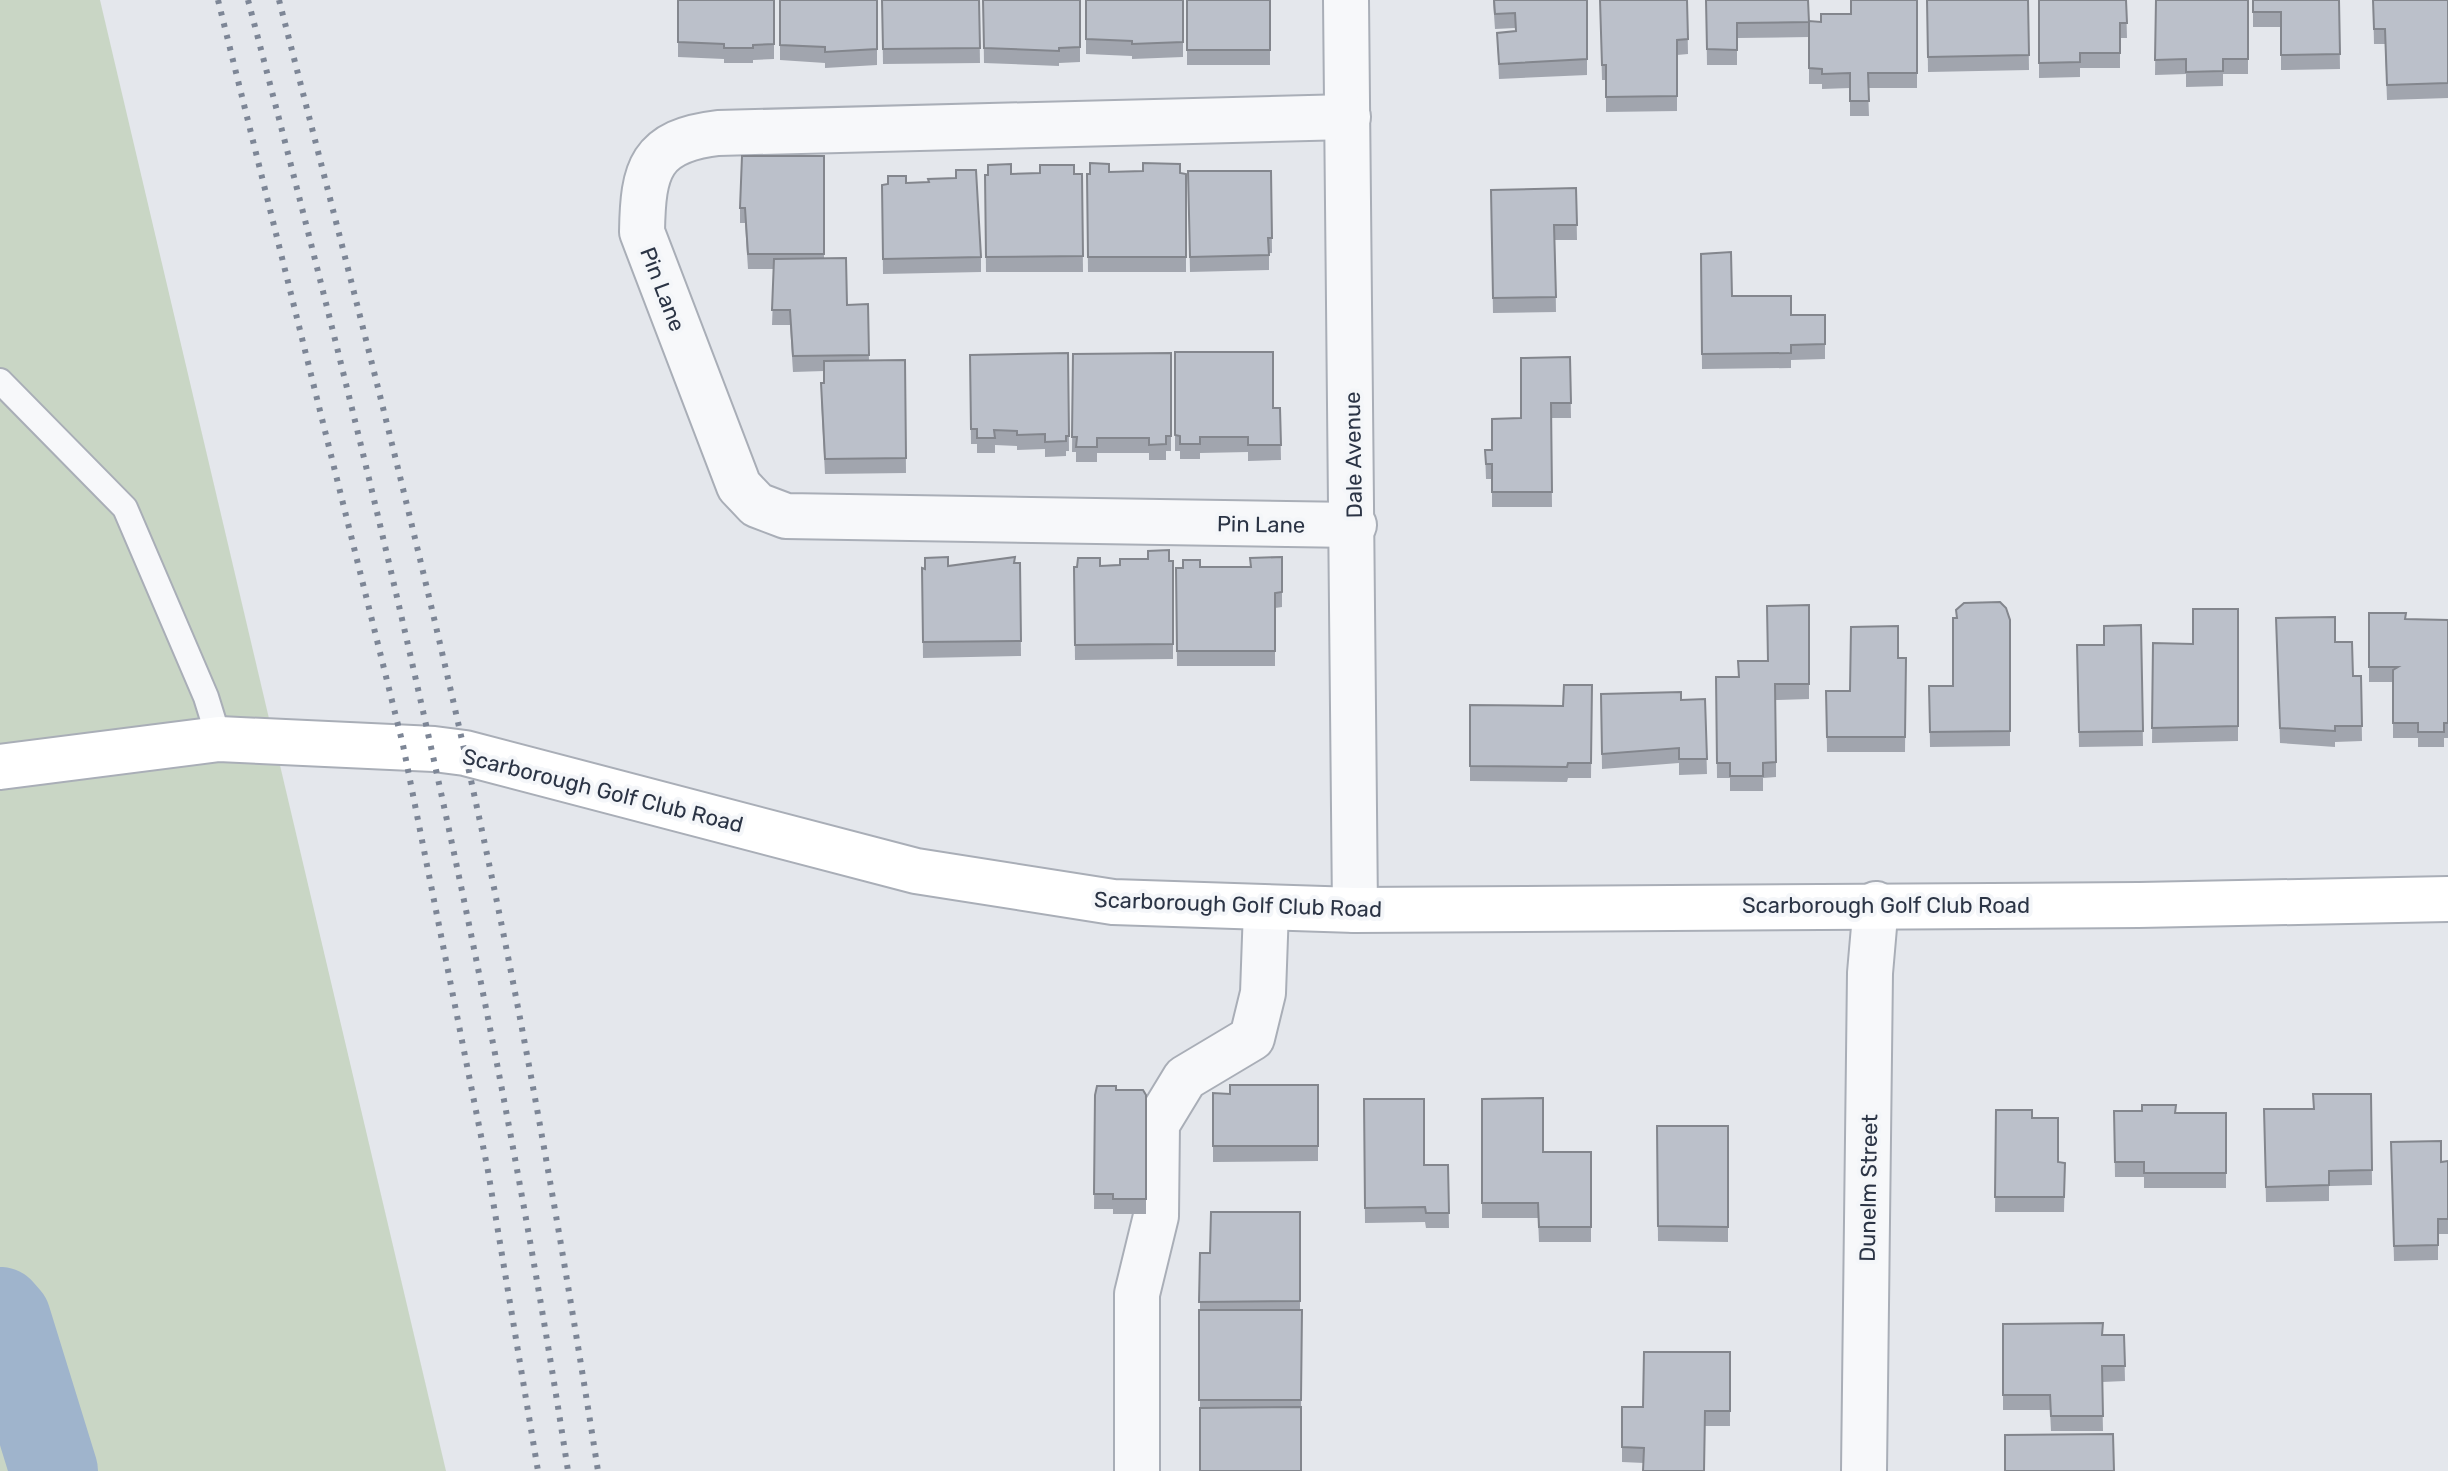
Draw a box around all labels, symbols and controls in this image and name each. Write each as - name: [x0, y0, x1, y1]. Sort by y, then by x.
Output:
- street label: Pin Lane: [634, 243, 691, 335]
- street label: Dale Avenue: [1339, 391, 1368, 519]
- street label: Pin Lane: [1217, 510, 1305, 539]
- street label: Scarborough Golf Club Road: [460, 743, 746, 838]
- street label: Scarborough Golf Club Road: [1094, 886, 1382, 923]
- street label: Scarborough Golf Club Road: [1742, 892, 2030, 919]
- street label: Dunelm Street: [1854, 1113, 1883, 1262]

